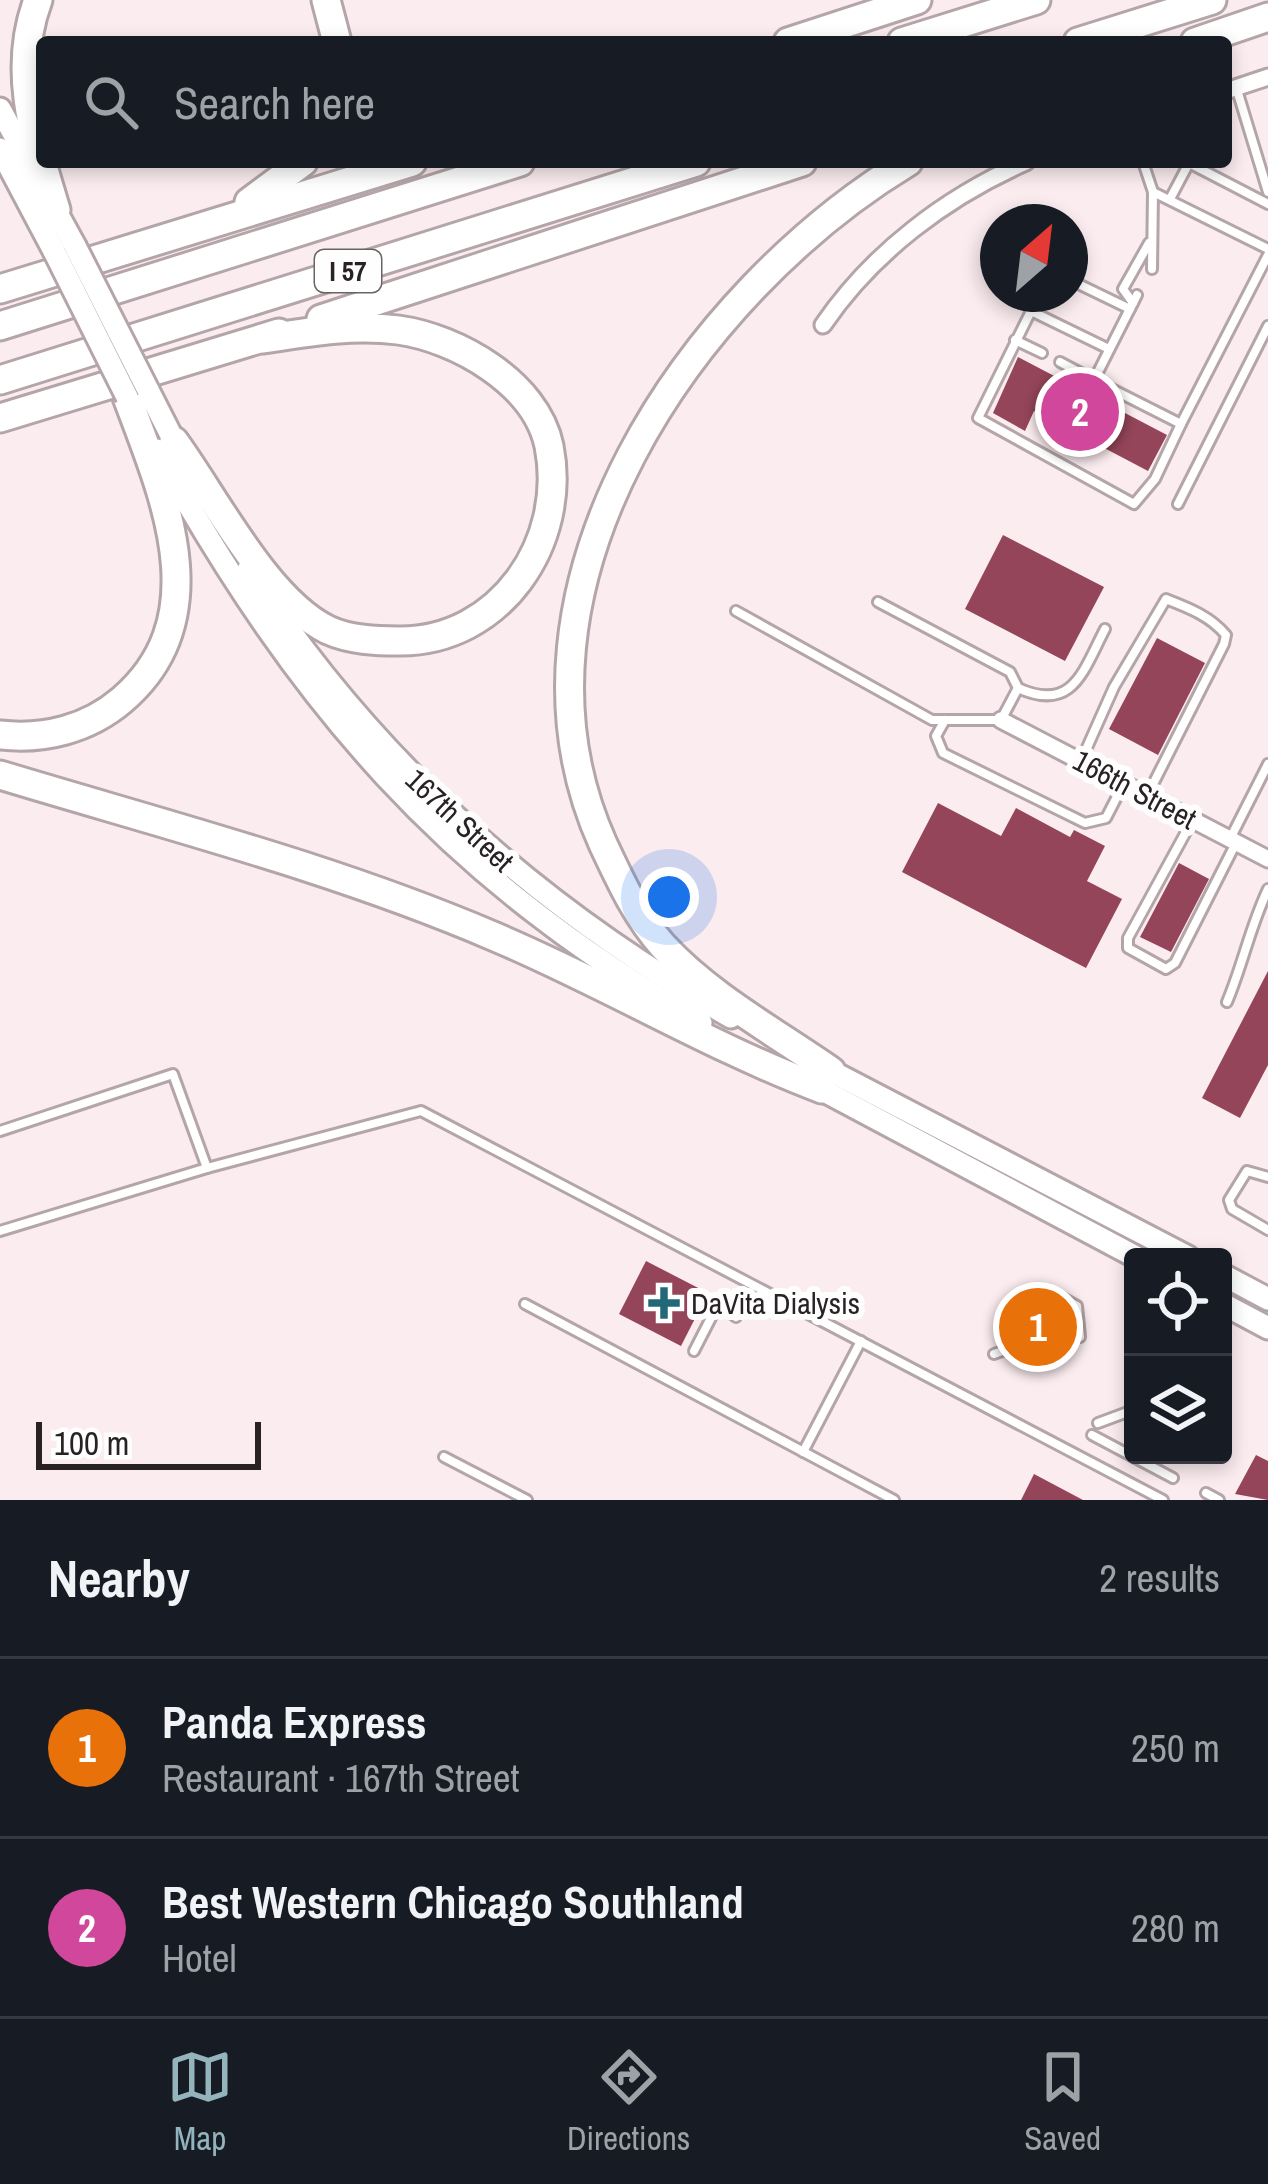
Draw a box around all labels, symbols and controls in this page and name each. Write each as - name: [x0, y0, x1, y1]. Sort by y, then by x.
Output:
- search box: [36, 36, 1232, 168]
- icon: search: [78, 69, 144, 135]
- text: Search here: [174, 72, 375, 133]
- north arrow: [980, 204, 1088, 312]
- road number: I 57: [315, 250, 381, 292]
- pin: 2: [1041, 367, 1119, 457]
- street label: 166th Street: [1066, 740, 1204, 838]
- street label: 167th Street: [397, 760, 523, 880]
- your location: [639, 867, 699, 927]
- map controls: [1124, 1248, 1232, 1464]
- button: locate: [1124, 1248, 1232, 1356]
- pin: 1: [999, 1282, 1077, 1372]
- place label: DaVita Dialysis: [691, 1283, 860, 1323]
- marker: DaVita Dialysis: [648, 1287, 680, 1319]
- button: layers: [1124, 1356, 1232, 1464]
- scale bar: [36, 1416, 261, 1469]
- text: 100 m: [54, 1421, 129, 1465]
- text: Nearby: [48, 1544, 190, 1613]
- text: 2 results: [1099, 1552, 1220, 1604]
- text: Panda Express: [162, 1691, 427, 1752]
- text: 1: [78, 1722, 96, 1774]
- text: 250 m: [1131, 1722, 1220, 1774]
- text: Restaurant · 167th Street: [162, 1752, 519, 1804]
- text: Best Western Chicago Southland: [162, 1871, 744, 1932]
- text: 2: [78, 1902, 96, 1954]
- text: 280 m: [1131, 1902, 1220, 1954]
- text: Hotel: [162, 1932, 237, 1984]
- tab: Map: [167, 2044, 233, 2160]
- tab: Directions: [567, 2044, 690, 2160]
- tab: Saved: [1024, 2044, 1101, 2160]

